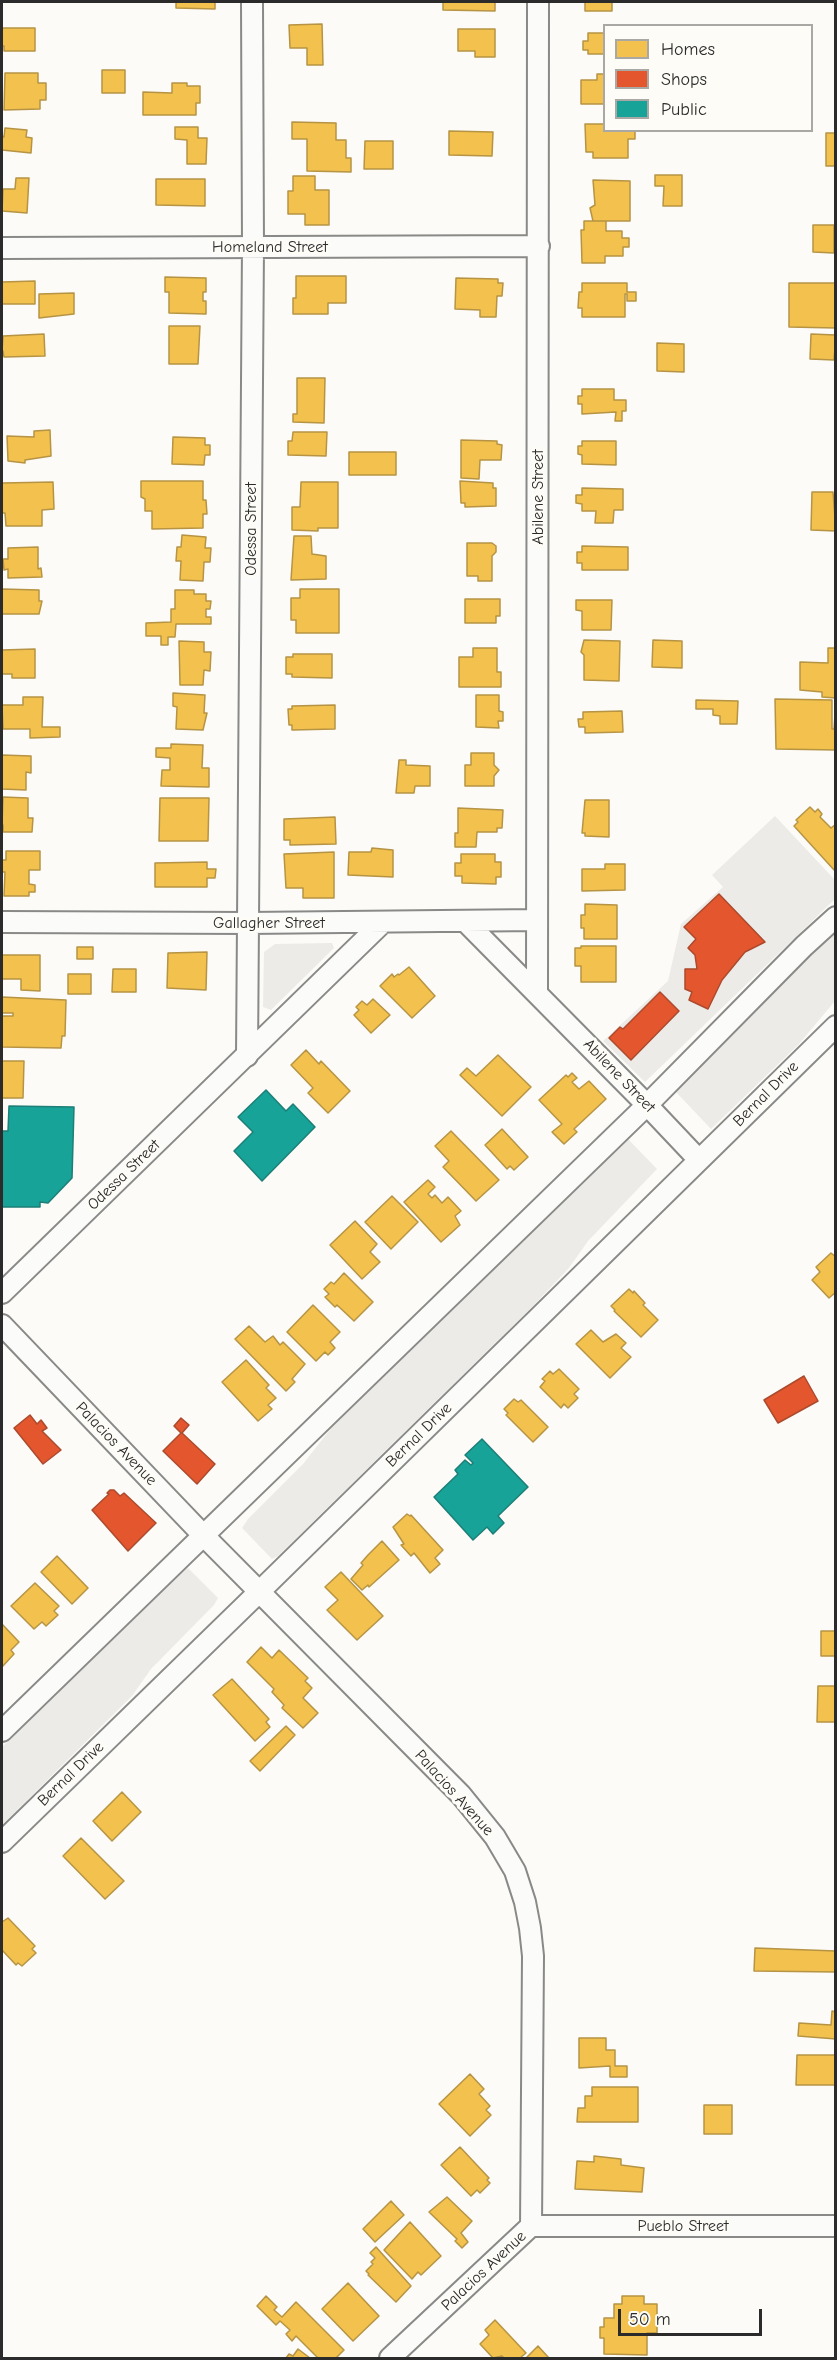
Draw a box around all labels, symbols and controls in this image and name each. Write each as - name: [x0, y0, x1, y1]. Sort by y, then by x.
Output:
- legend: [603, 24, 813, 132]
- text: Homes: [661, 39, 715, 60]
- text: Shops: [661, 69, 707, 90]
- text: Public: [661, 99, 707, 120]
- street label: Homeland Street: [212, 237, 328, 257]
- street label: Abilene Street: [528, 449, 548, 545]
- street label: Odessa Street: [241, 482, 261, 576]
- street label: Gallagher Street: [213, 913, 325, 933]
- street label: Abilene Street: [579, 1035, 659, 1117]
- street label: Bernal Drive: [729, 1057, 803, 1131]
- street label: Odessa Street: [84, 1136, 164, 1214]
- street label: Palacios Avenue: [71, 1398, 161, 1490]
- street label: Bernal Drive: [382, 1399, 456, 1471]
- street label: Bernal Drive: [34, 1738, 108, 1810]
- street label: Palacios Avenue: [410, 1746, 498, 1840]
- street label: Pueblo Street: [637, 2216, 729, 2236]
- street label: Palacios Avenue: [438, 2227, 530, 2315]
- scale bar: [621, 2297, 765, 2335]
- text: 50 m: [629, 2309, 671, 2330]

